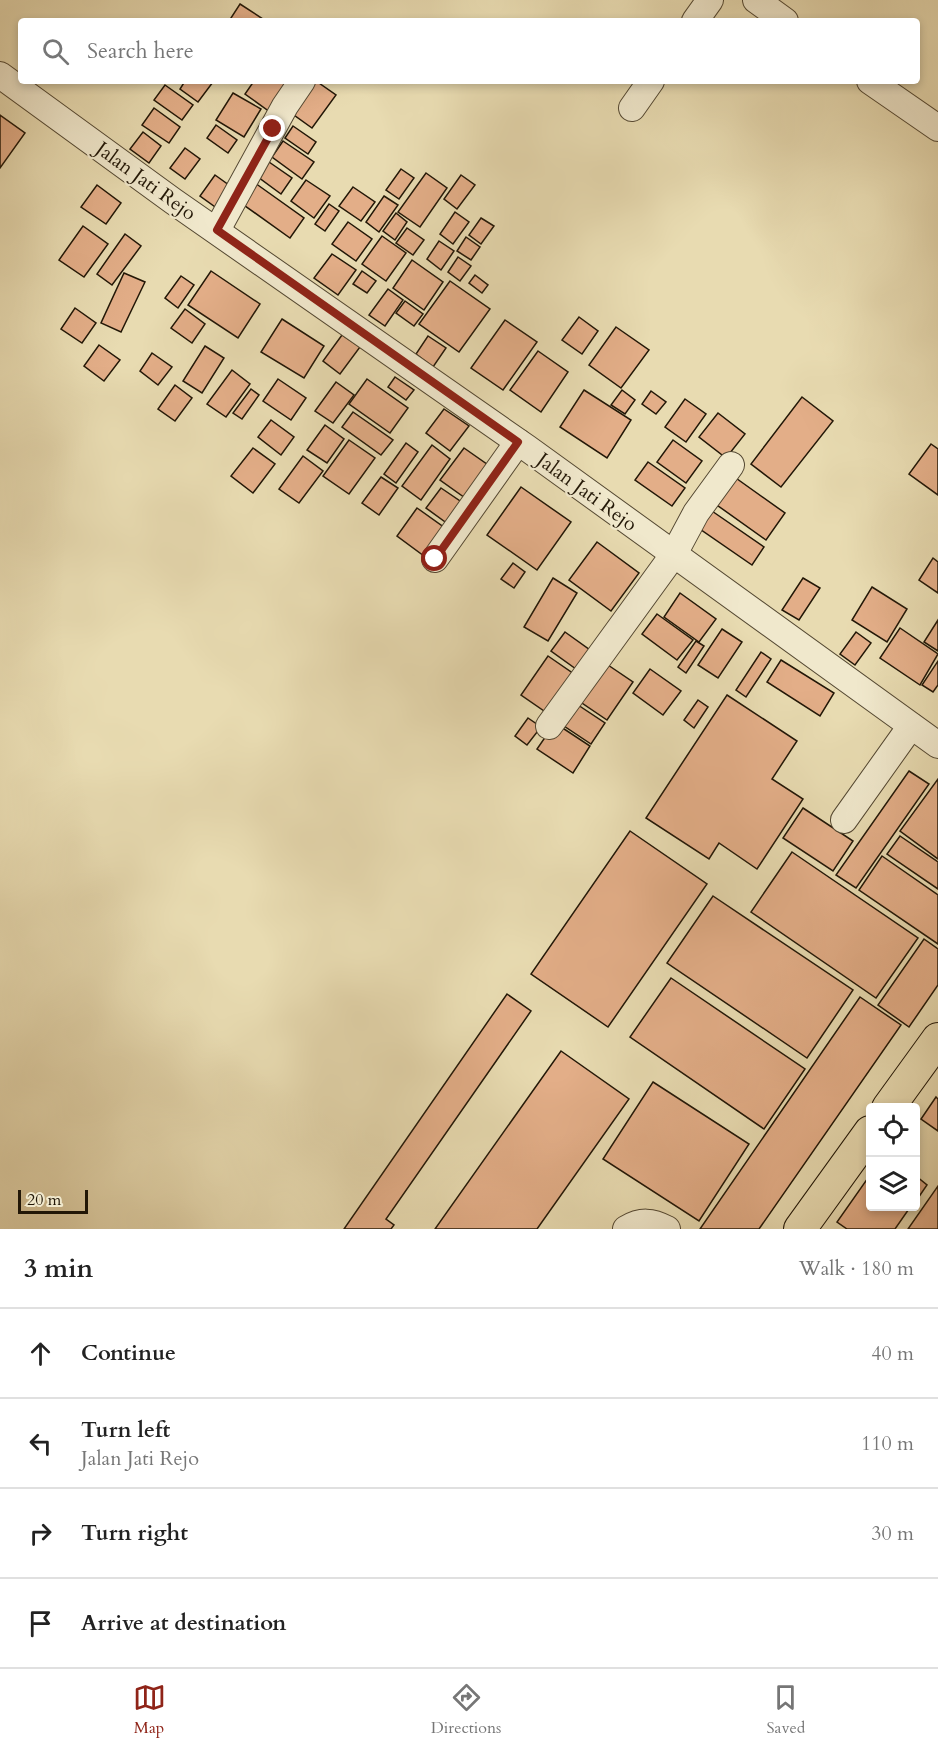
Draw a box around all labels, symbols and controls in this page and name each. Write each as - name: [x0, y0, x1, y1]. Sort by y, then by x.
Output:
- search box: [18, 18, 920, 84]
- icon: search: [39, 35, 72, 68]
- text: Search here: [87, 36, 194, 66]
- route end: [259, 115, 285, 141]
- street label: Jalan Jati Rejo: [88, 134, 202, 227]
- street label: Jalan Jati Rejo: [529, 445, 643, 538]
- route start: [421, 545, 447, 571]
- map controls: [866, 1103, 920, 1211]
- button: locate: [866, 1103, 920, 1157]
- button: layers: [866, 1157, 920, 1211]
- scale bar: [18, 1187, 88, 1214]
- text: 20 m: [27, 1189, 61, 1211]
- text: 3 min: [24, 1251, 93, 1286]
- text: Walk · 180 m: [799, 1255, 914, 1282]
- icon: ahead: [24, 1337, 57, 1370]
- text: Continue: [81, 1338, 176, 1368]
- text: 40 m: [871, 1340, 914, 1367]
- text: Turn left: [81, 1415, 170, 1445]
- icon: left: [24, 1427, 57, 1460]
- text: 110 m: [861, 1430, 914, 1457]
- text: Jalan Jati Rejo: [81, 1445, 199, 1472]
- icon: right: [24, 1517, 57, 1550]
- text: Turn right: [81, 1518, 188, 1548]
- text: 30 m: [871, 1520, 914, 1547]
- icon: arrive: [24, 1607, 57, 1640]
- text: Arrive at destination: [81, 1608, 286, 1638]
- tab: Map: [133, 1681, 166, 1739]
- tab: Directions: [431, 1681, 501, 1739]
- tab: Saved: [767, 1681, 805, 1739]

